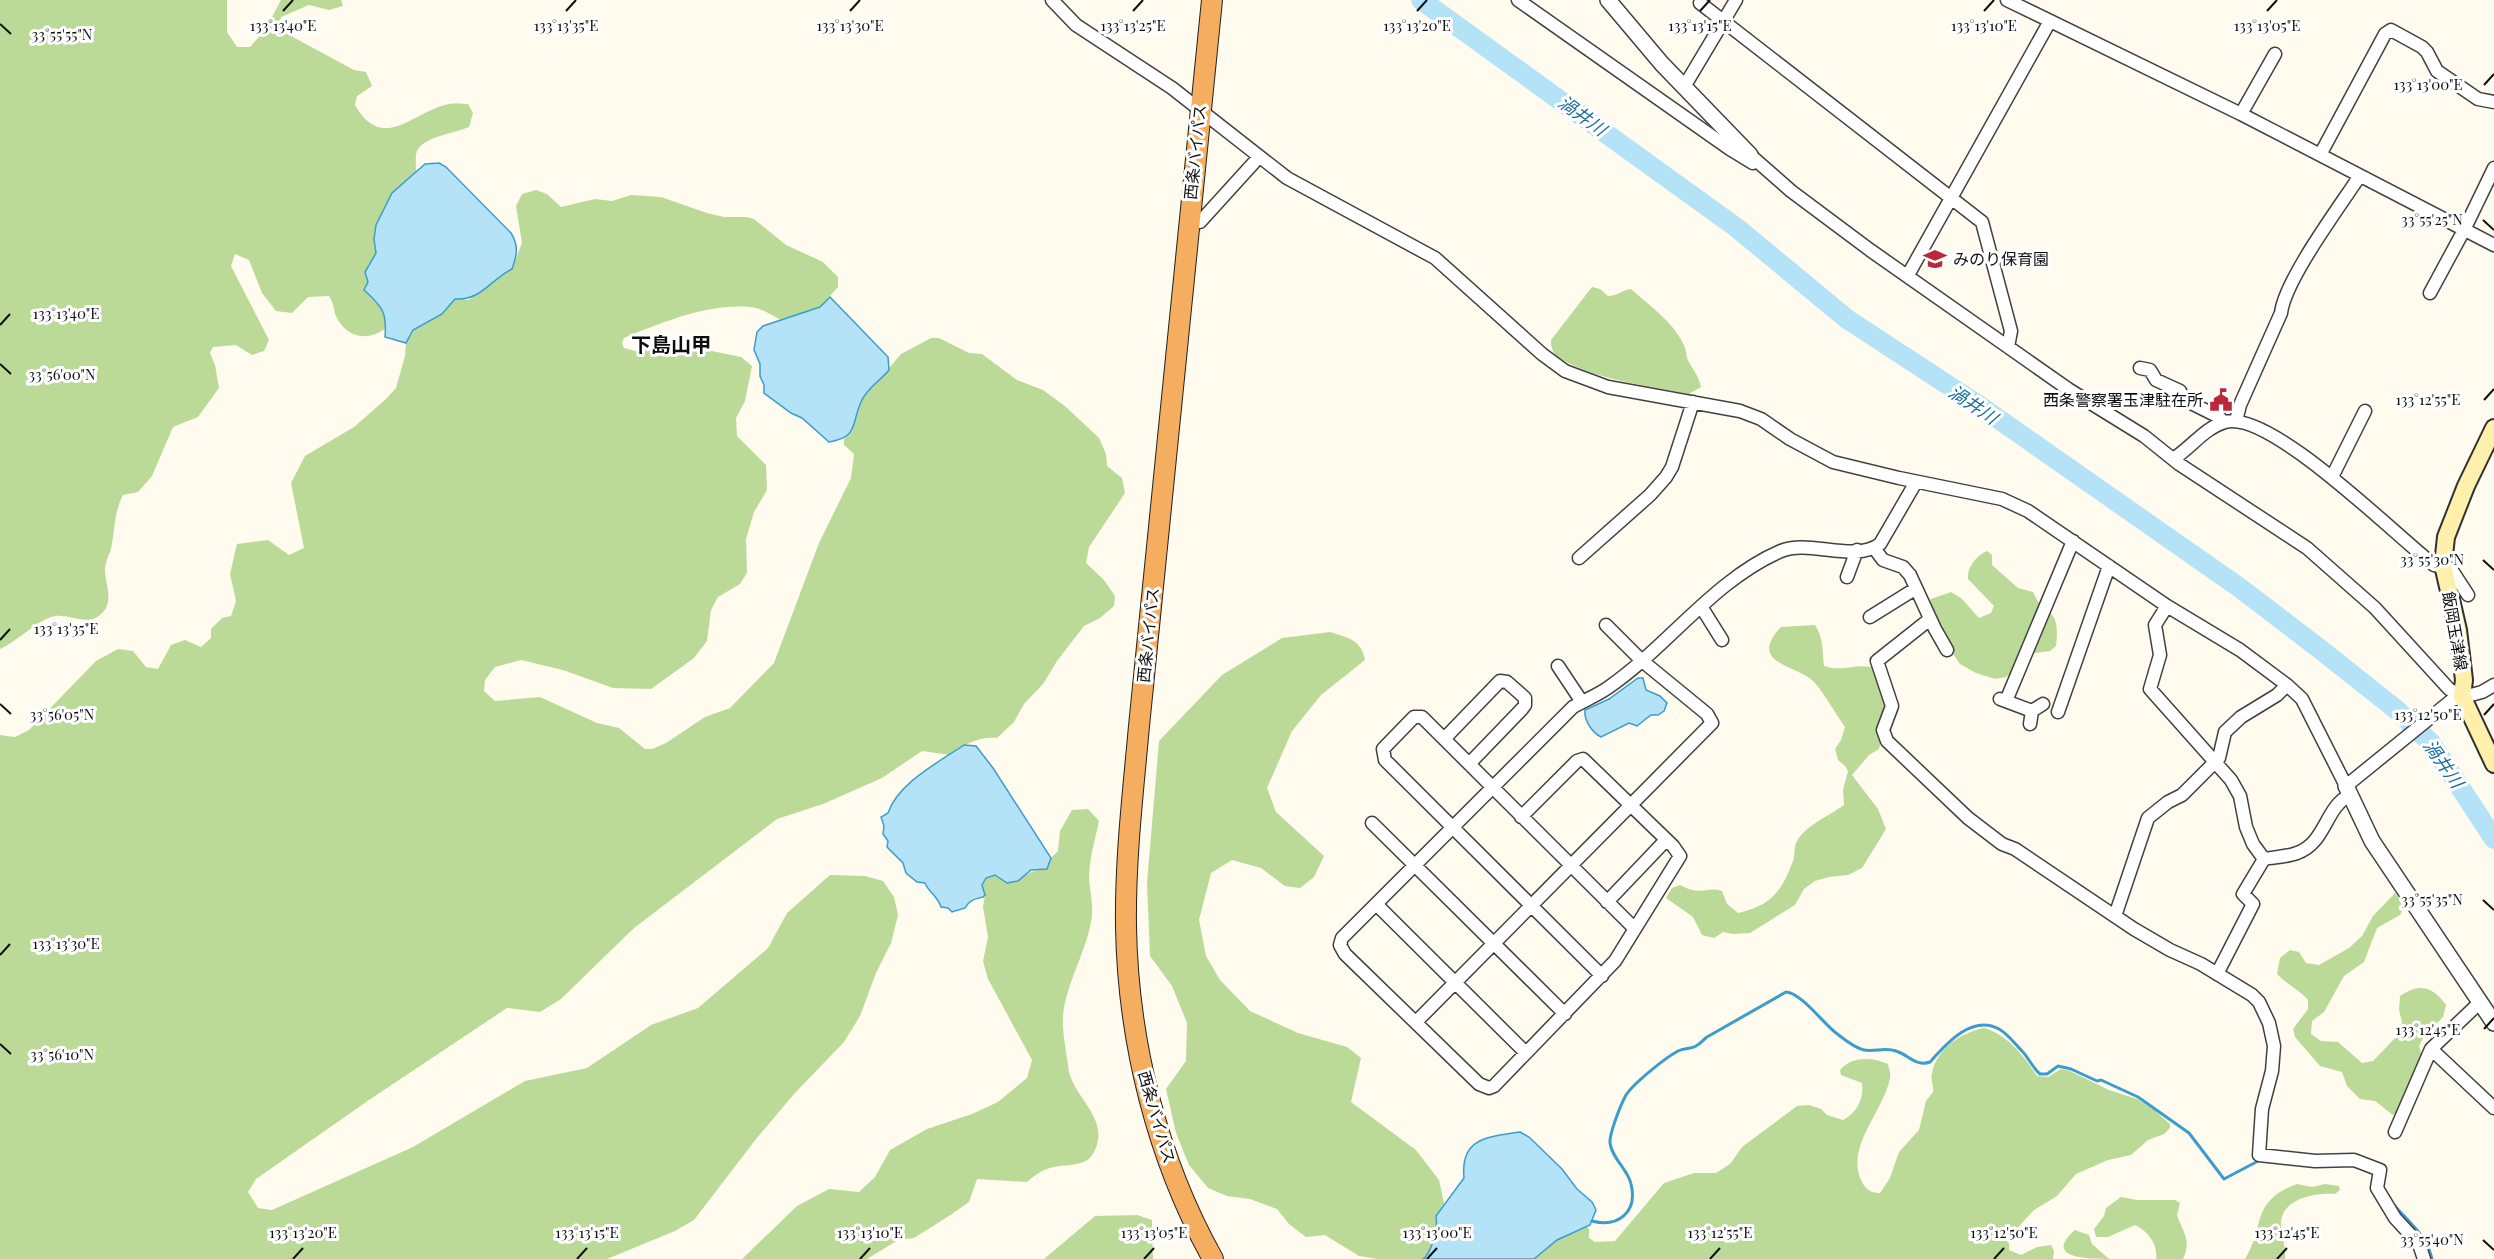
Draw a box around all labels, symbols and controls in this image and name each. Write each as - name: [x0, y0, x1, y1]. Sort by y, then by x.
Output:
- text: 133°13'40"E: [250, 15, 316, 35]
- text: 133°13'35"E: [534, 15, 598, 35]
- text: 133°13'30"E: [816, 15, 884, 35]
- text: 133°13'25"E: [1100, 15, 1166, 35]
- text: 133°13'20"E: [1383, 15, 1451, 35]
- text: 133°13'15"E: [1668, 15, 1732, 35]
- text: 133°13'10"E: [1951, 15, 2017, 35]
- text: 133°13'05"E: [2234, 15, 2300, 35]
- text: 33°55'55"N: [32, 24, 93, 44]
- text: 133°13'00"E: [2393, 74, 2463, 94]
- water label: 渦井川: [1554, 90, 1613, 142]
- street label: 西条バイパス: [1179, 103, 1210, 201]
- text: 33°55'25"N: [2401, 209, 2463, 229]
- school or university icon: みのり保育園: [1922, 246, 1948, 272]
- place label: みのり保育園: [1953, 248, 2049, 269]
- text: 133°13'40"E: [33, 303, 99, 323]
- district label: 下島山甲: [631, 330, 711, 357]
- text: 33°56'00"N: [28, 364, 96, 384]
- water label: 渦井川: [1944, 379, 2004, 430]
- public building icon: 西条警察署玉津駐在所: [2208, 387, 2234, 413]
- place label: 西条警察署玉津駐在所: [2043, 389, 2203, 410]
- text: 133°12'55"E: [2396, 389, 2460, 409]
- text: 33°55'30"N: [2400, 549, 2464, 569]
- street label: 西条バイパス: [1132, 586, 1163, 684]
- street label: 飯岡玉津線: [2438, 590, 2473, 672]
- text: 133°13'35"E: [34, 618, 98, 638]
- text: 33°56'05"N: [30, 704, 95, 724]
- text: 133°12'50"E: [2394, 704, 2462, 724]
- water label: 渦井川: [2419, 734, 2470, 794]
- text: 33°55'35"N: [2401, 889, 2463, 909]
- text: 133°13'30"E: [32, 933, 100, 953]
- text: 133°12'45"E: [2396, 1019, 2460, 1039]
- text: 33°56'10"N: [30, 1044, 94, 1064]
- street label: 西条バイパス: [1134, 1068, 1181, 1166]
- text: 133°13'20"E: [269, 1222, 337, 1242]
- text: 133°13'15"E: [555, 1222, 619, 1242]
- text: 133°13'10"E: [837, 1222, 903, 1242]
- text: 133°13'05"E: [1121, 1222, 1187, 1242]
- text: 133°13'00"E: [1402, 1222, 1472, 1242]
- text: 133°12'55"E: [1688, 1222, 1752, 1242]
- text: 133°12'50"E: [1970, 1222, 2038, 1242]
- text: 133°12'45"E: [2255, 1222, 2319, 1242]
- text: 33°55'40"N: [2400, 1229, 2464, 1249]

